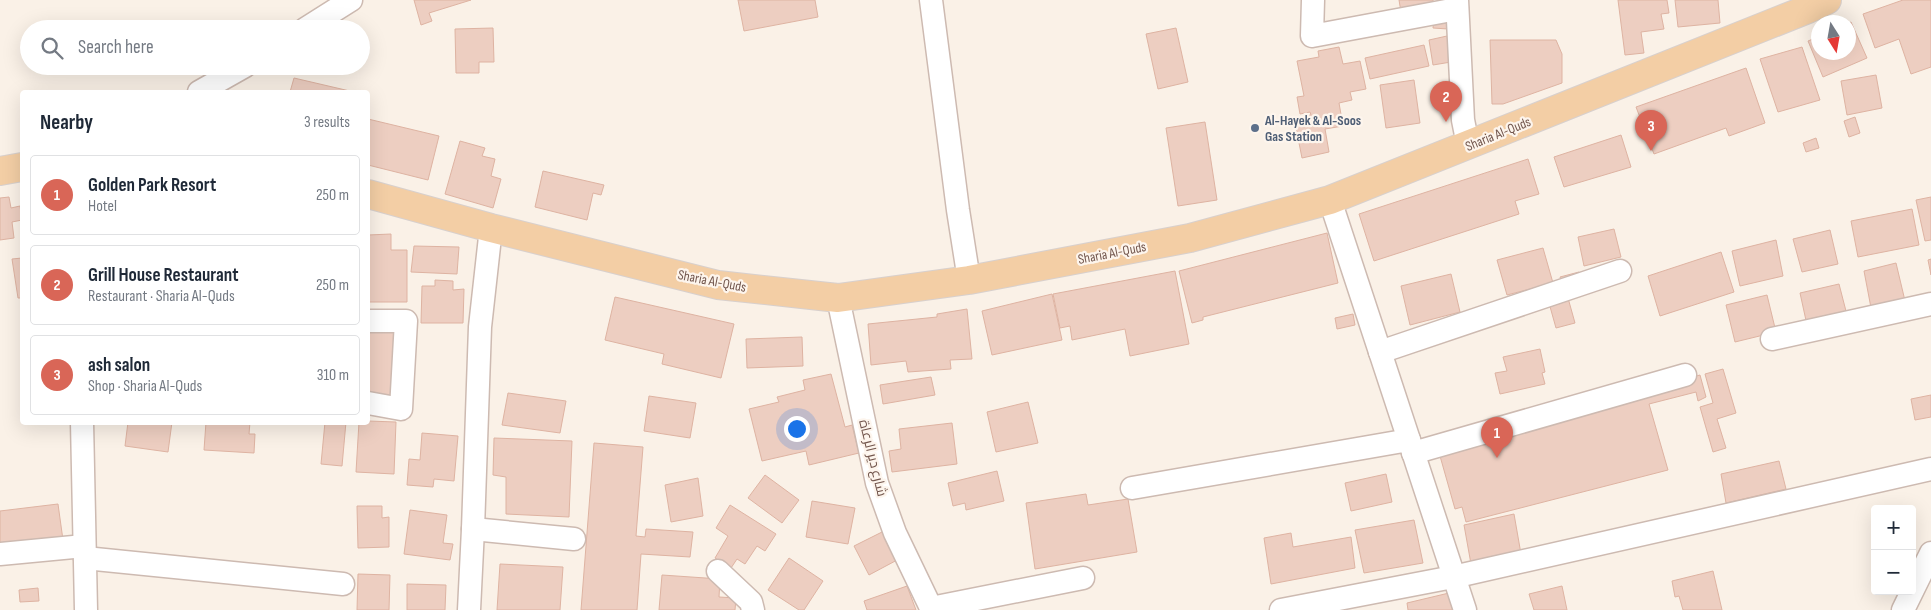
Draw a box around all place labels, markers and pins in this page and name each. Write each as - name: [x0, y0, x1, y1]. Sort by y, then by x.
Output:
- pin: 2: [1430, 81, 1462, 122]
- pin: 3: [1635, 110, 1667, 151]
- place label: Al-Hayek & Al-Soos Gas Station: [1264, 112, 1361, 145]
- marker: Al-Hayek & Al-Soos Gas Station: [1249, 122, 1261, 134]
- pin: 1: [1481, 417, 1513, 458]

